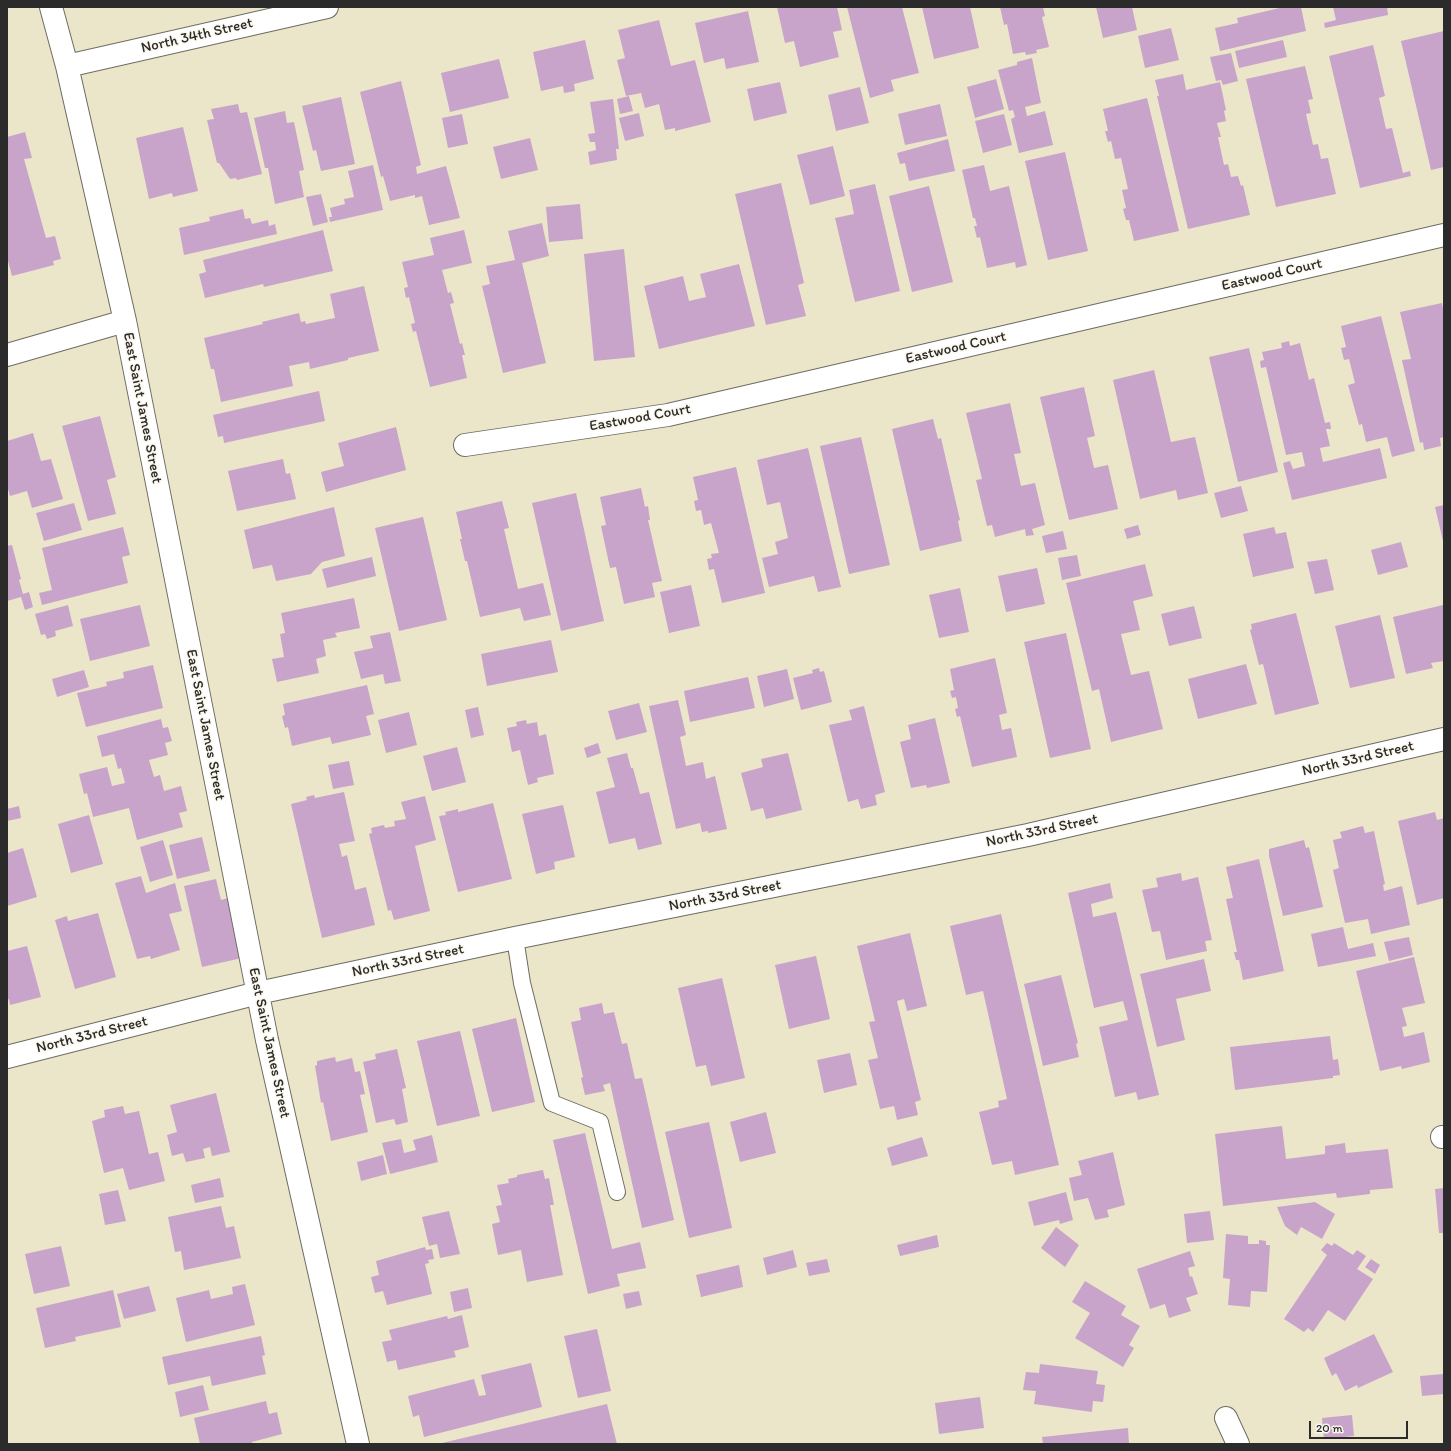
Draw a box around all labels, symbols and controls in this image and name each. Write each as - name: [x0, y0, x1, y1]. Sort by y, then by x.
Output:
- street label: North 34th Street: [139, 14, 255, 58]
- street label: Eastwood Court: [1220, 255, 1324, 295]
- street label: Eastwood Court: [904, 328, 1008, 368]
- street label: East Saint James Street: [119, 331, 165, 485]
- street label: Eastwood Court: [588, 400, 692, 436]
- street label: East Saint James Street: [182, 648, 228, 802]
- street label: North 33rd Street: [1300, 737, 1416, 781]
- street label: North 33rd Street: [984, 810, 1100, 852]
- street label: North 33rd Street: [667, 876, 783, 916]
- street label: North 33rd Street: [350, 940, 466, 982]
- street label: East Saint James Street: [244, 966, 294, 1120]
- street label: North 33rd Street: [34, 1012, 150, 1058]
- scale bar: [1311, 1413, 1410, 1439]
- text: 20 m: [1316, 1421, 1343, 1435]

